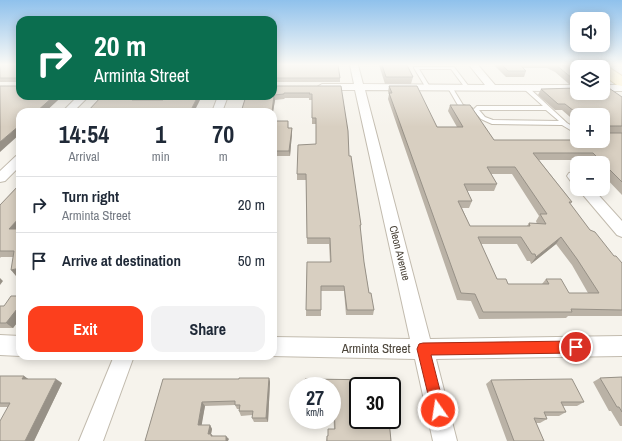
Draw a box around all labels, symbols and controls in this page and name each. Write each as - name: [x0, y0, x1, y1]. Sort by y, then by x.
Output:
- map controls: [570, 12, 610, 196]
- button: sound: [570, 12, 610, 52]
- text: 20 m: [94, 27, 146, 65]
- icon: right: [28, 32, 80, 84]
- button: layers: [570, 60, 610, 100]
- text: Arminta Street: [94, 63, 189, 88]
- button: +: [570, 108, 610, 148]
- text: 14:54: [59, 118, 109, 150]
- text: 1: [155, 118, 166, 150]
- text: 70: [212, 118, 234, 150]
- text: Arrival: [69, 148, 99, 165]
- text: min: [152, 148, 170, 165]
- text: m: [219, 148, 228, 165]
- button: −: [570, 156, 610, 196]
- text: Turn right: [62, 186, 119, 207]
- icon: right: [28, 194, 50, 216]
- text: 20 m: [238, 194, 265, 215]
- text: Arminta Street: [62, 207, 131, 224]
- street label: Cleon Avenue: [386, 224, 414, 282]
- icon: arrive: [28, 250, 50, 272]
- text: Arrive at destination: [62, 250, 181, 271]
- text: 50 m: [238, 250, 265, 271]
- button: Exit: [28, 306, 143, 352]
- button: Share: [151, 306, 265, 352]
- pin: [559, 330, 593, 364]
- icon: arrive: [565, 336, 587, 358]
- street label: Arminta Street: [341, 340, 410, 357]
- speed limit sign: 30: [349, 377, 401, 429]
- text: 27: [306, 384, 324, 411]
- position arrow: [417, 389, 459, 431]
- text: km/h: [306, 406, 324, 419]

